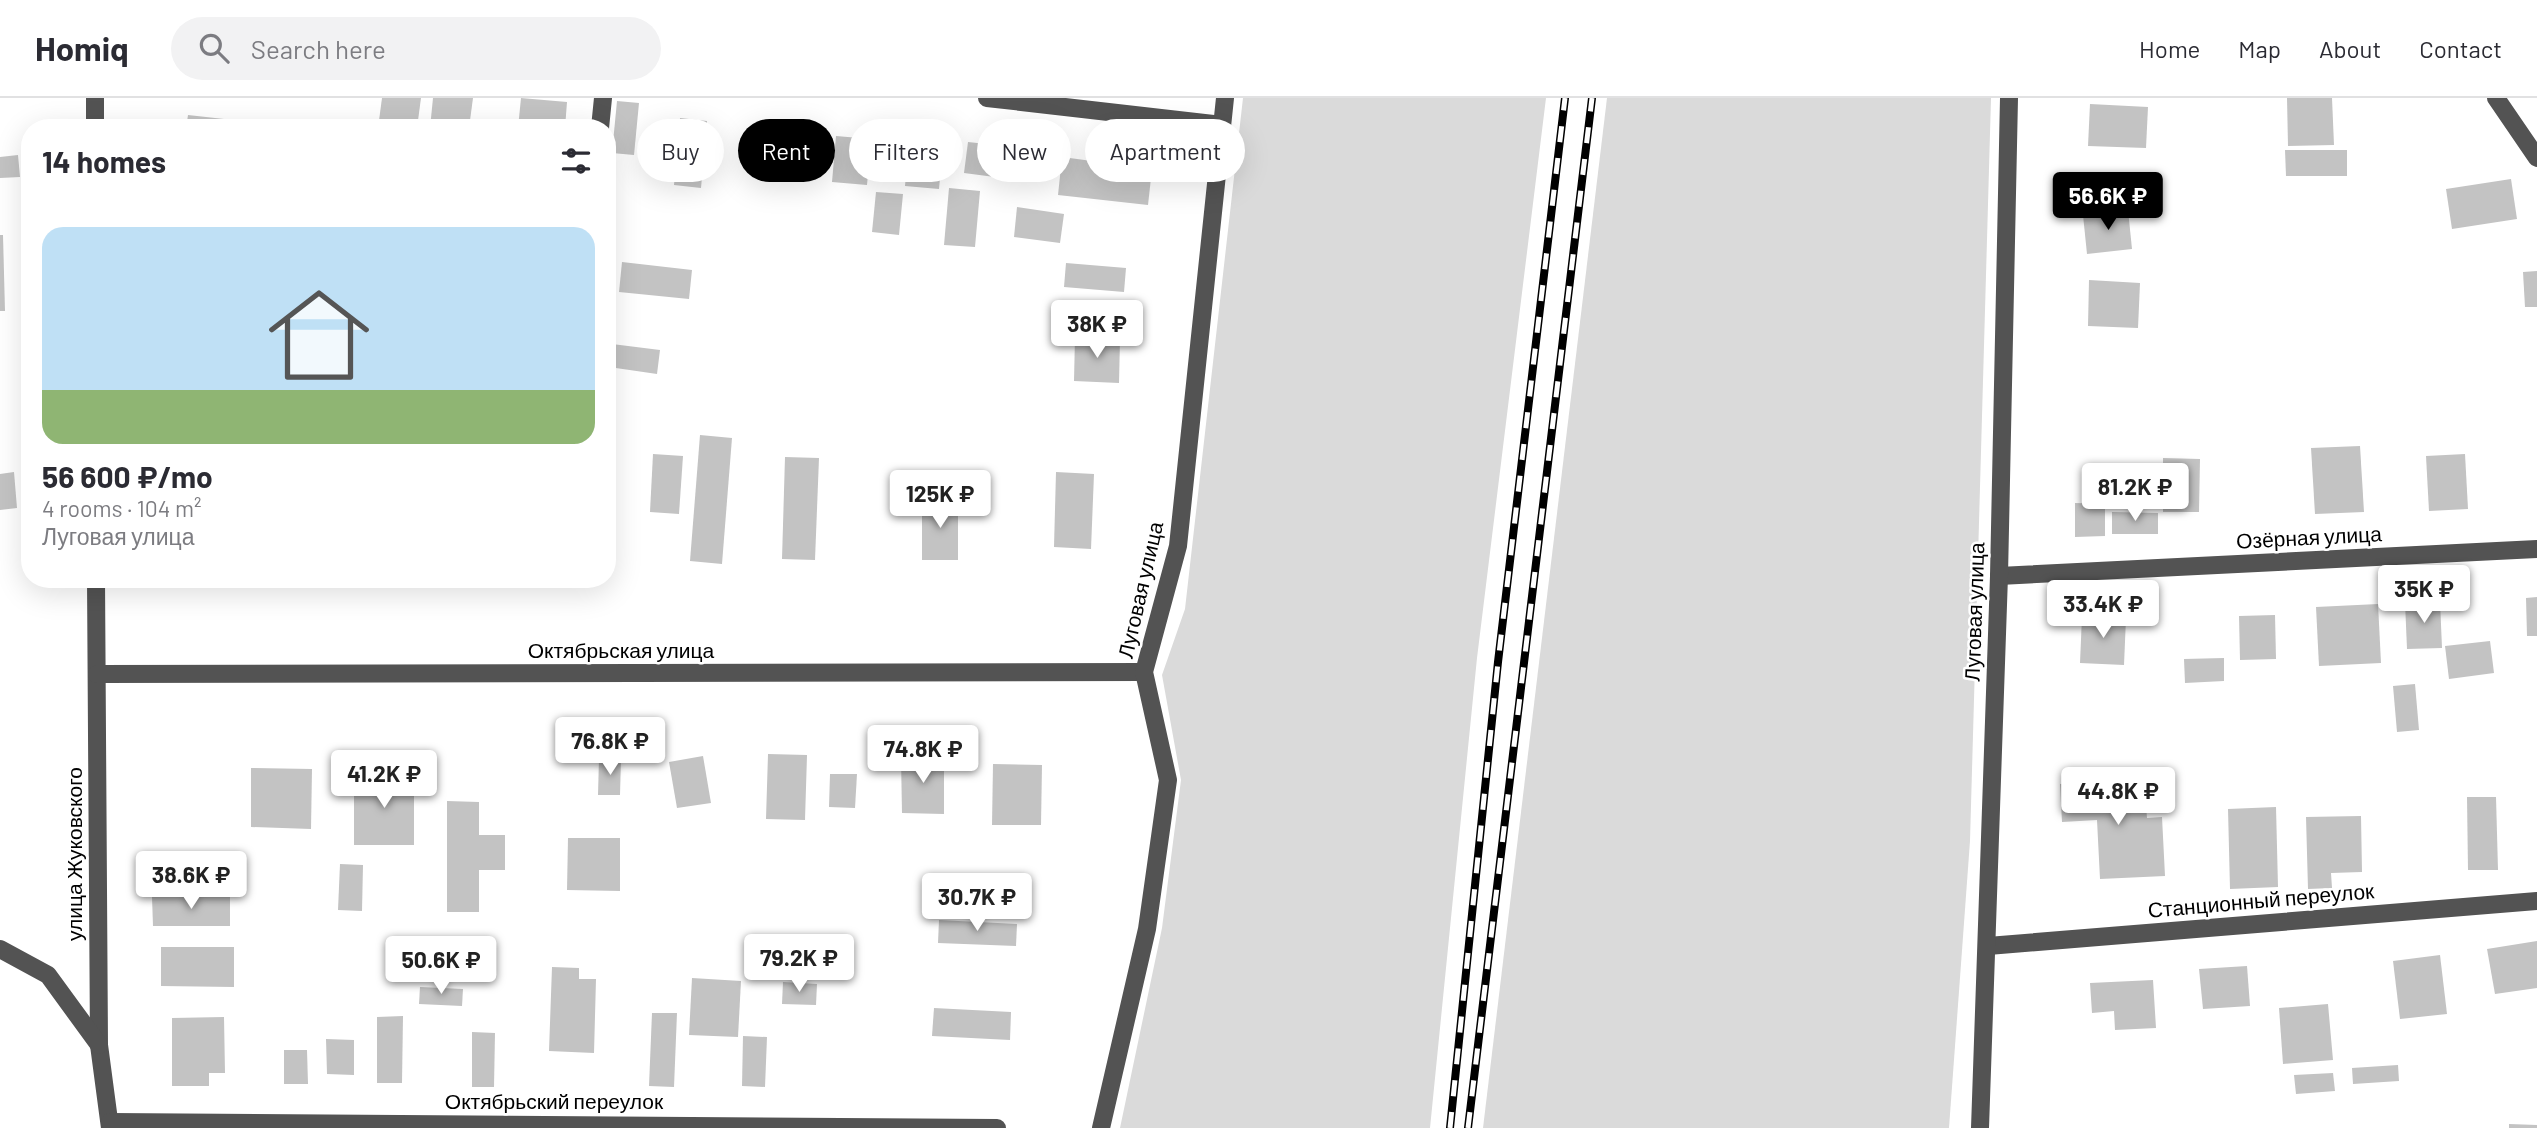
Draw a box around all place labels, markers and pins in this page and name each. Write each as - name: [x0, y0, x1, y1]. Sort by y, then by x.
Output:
- pin: 56.6K ₽: [2043, 172, 2173, 232]
- pin: 38K ₽: [1048, 300, 1146, 360]
- pin: 81.2K ₽: [2070, 464, 2200, 523]
- pin: 125K ₽: [883, 470, 997, 530]
- pin: 35K ₽: [2375, 566, 2473, 625]
- pin: 33.4K ₽: [2038, 580, 2168, 640]
- pin: 76.8K ₽: [545, 718, 675, 777]
- pin: 74.8K ₽: [858, 726, 988, 785]
- pin: 41.2K ₽: [319, 750, 449, 810]
- pin: 44.8K ₽: [2053, 768, 2183, 827]
- pin: 38.6K ₽: [126, 852, 256, 911]
- pin: 30.7K ₽: [912, 874, 1042, 933]
- pin: 79.2K ₽: [734, 934, 864, 994]
- pin: 50.6K ₽: [376, 936, 506, 996]

